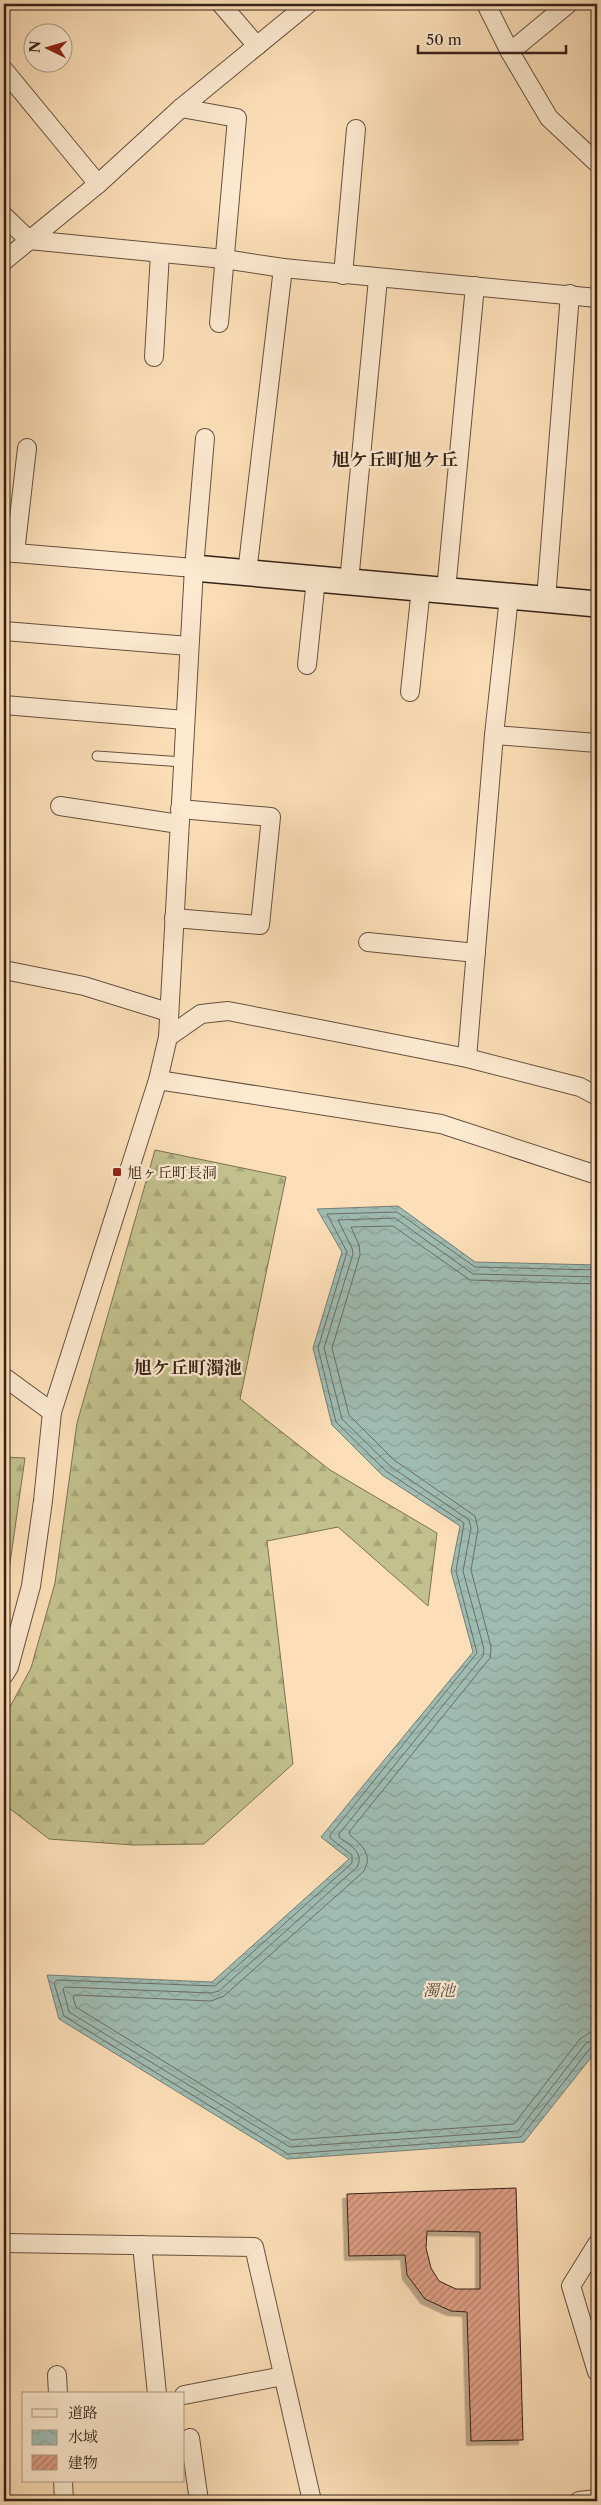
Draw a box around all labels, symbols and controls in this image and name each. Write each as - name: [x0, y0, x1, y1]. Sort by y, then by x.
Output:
- north arrow: [22, 22, 72, 72]
- scale bar: [418, 22, 566, 54]
- text: 50 m: [426, 30, 462, 49]
- text: N: [26, 40, 45, 54]
- district label: 旭ケ丘町旭ケ丘: [332, 449, 458, 471]
- place label: 旭ヶ丘町長洞: [127, 1163, 217, 1182]
- marker: 旭ヶ丘町長洞: [111, 1166, 123, 1178]
- district label: 旭ケ丘町濁池: [134, 1357, 242, 1379]
- water label: 濁池: [423, 1980, 457, 2000]
- legend: [22, 2392, 185, 2482]
- text: 道路: [68, 2403, 98, 2422]
- text: 水域: [68, 2427, 98, 2446]
- text: 建物: [68, 2453, 98, 2472]

